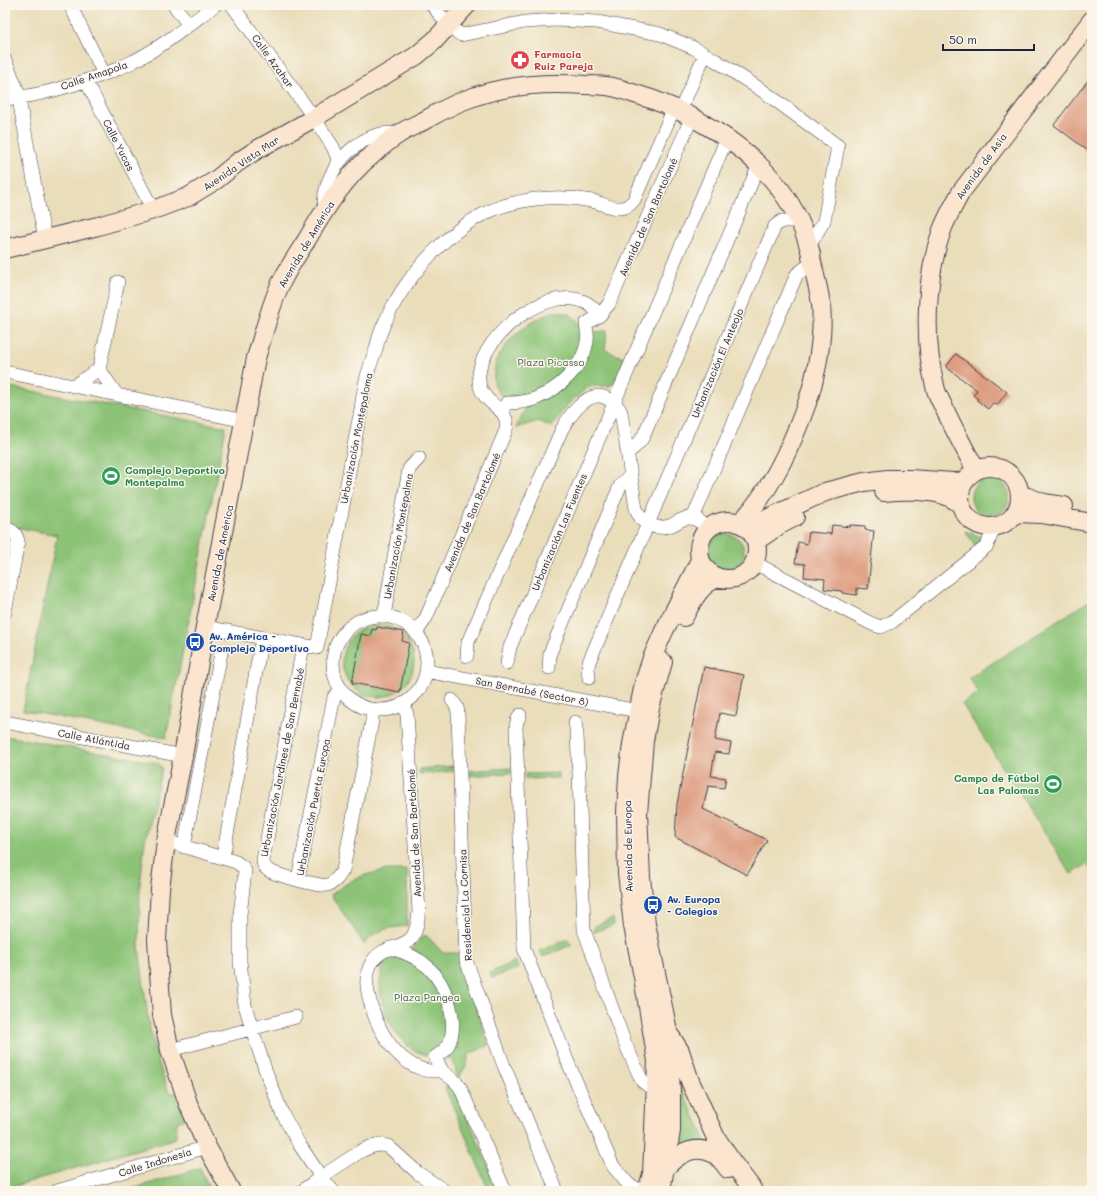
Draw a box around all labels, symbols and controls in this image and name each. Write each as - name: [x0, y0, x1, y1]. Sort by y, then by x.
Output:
- scale bar: [943, 26, 1034, 52]
- street label: Calle Azahar: [249, 31, 297, 91]
- text: 50 m: [949, 31, 977, 47]
- place label: Farmacia Ruiz Pareja: [534, 47, 593, 73]
- pharmacy icon: Farmacia Ruiz Pareja: [509, 49, 531, 71]
- street label: Calle Amapola: [59, 57, 129, 93]
- street label: Calle Yucas: [100, 117, 138, 174]
- street label: Avenida de Asia: [952, 130, 1010, 202]
- street label: Avenida Vista Mar: [200, 132, 282, 194]
- street label: Avenida de San Bartolomé: [615, 155, 681, 279]
- street label: Avenida de América: [275, 198, 337, 290]
- street label: Urbanización El Anteojo: [688, 306, 747, 420]
- park label: Plaza Picasso: [518, 355, 584, 369]
- street label: Urbanización Montepaloma: [336, 371, 376, 505]
- street label: Avenida de San Bartolomé: [440, 450, 504, 574]
- place label: Complejo Deportivo Montepalma: [125, 463, 225, 489]
- sports icon: Complejo Deportivo Montepalma: [100, 465, 122, 487]
- street label: Urbanización Las Fuentes: [528, 471, 590, 593]
- street label: Urbanización Montepalma: [380, 472, 416, 600]
- street label: Avenida de América: [204, 503, 236, 603]
- place label: Av. América - Complejo Deportivo: [209, 629, 309, 655]
- bus stop icon: Av. América - Complejo Deportivo: [184, 631, 206, 653]
- street label: Urbanización Jardines de San Bernabé: [257, 666, 307, 858]
- street label: San Bernabé (Sector 8): [474, 673, 590, 709]
- street label: Calle Atlántida: [57, 725, 131, 753]
- street label: Urbanización Puerta Europa: [293, 737, 333, 877]
- street label: Avenida de San Bartolomé: [404, 768, 424, 898]
- place label: Campo de Fútbol Las Palomas: [954, 771, 1039, 797]
- sports icon: Campo de Fútbol Las Palomas: [1042, 773, 1064, 795]
- street label: Avenida de Europa: [620, 800, 636, 892]
- street label: Residencial La Cornisa: [455, 849, 475, 961]
- place label: Av. Europa - Colegios: [667, 892, 720, 918]
- bus stop icon: Av. Europa - Colegios: [642, 894, 664, 916]
- park label: Plaza Pangea: [394, 990, 460, 1004]
- street label: Calle Indonesia: [117, 1144, 193, 1180]

